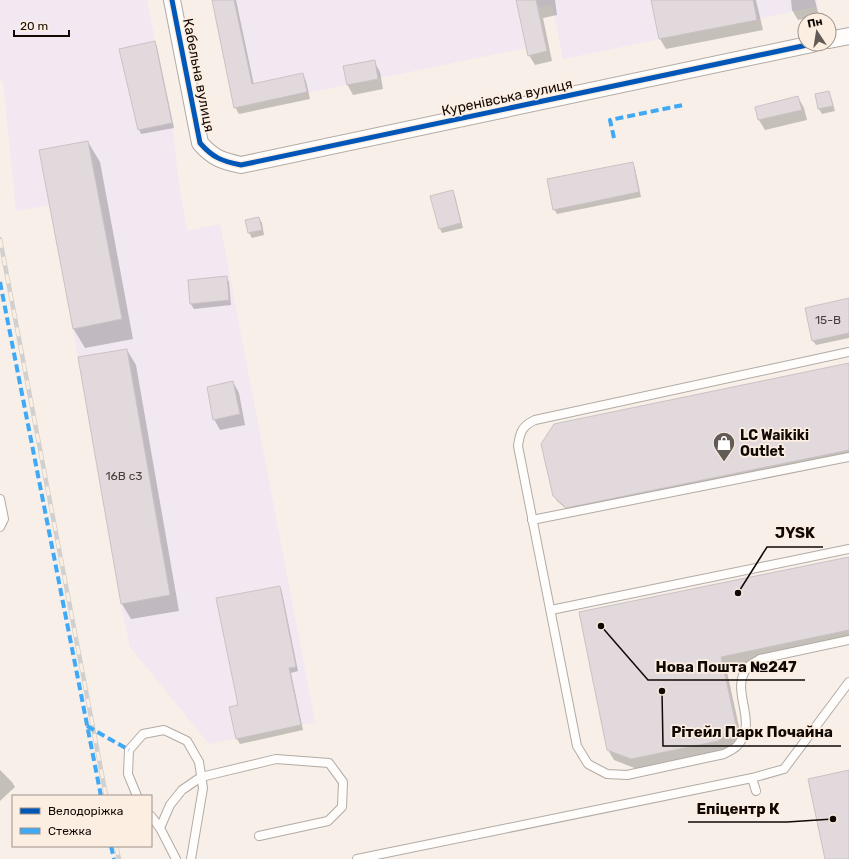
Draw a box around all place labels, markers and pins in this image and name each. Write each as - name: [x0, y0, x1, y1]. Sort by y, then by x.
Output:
- place label: LC Waikiki Outlet: [740, 427, 809, 460]
- shop icon: LC Waikiki Outlet: [711, 430, 737, 463]
- callout: JYSK: [767, 520, 823, 547]
- callout: Нова Пошта №247: [648, 653, 805, 680]
- callout: Рітейл Парк Почайна: [663, 719, 841, 746]
- callout: Епіцентр К: [688, 795, 787, 822]

